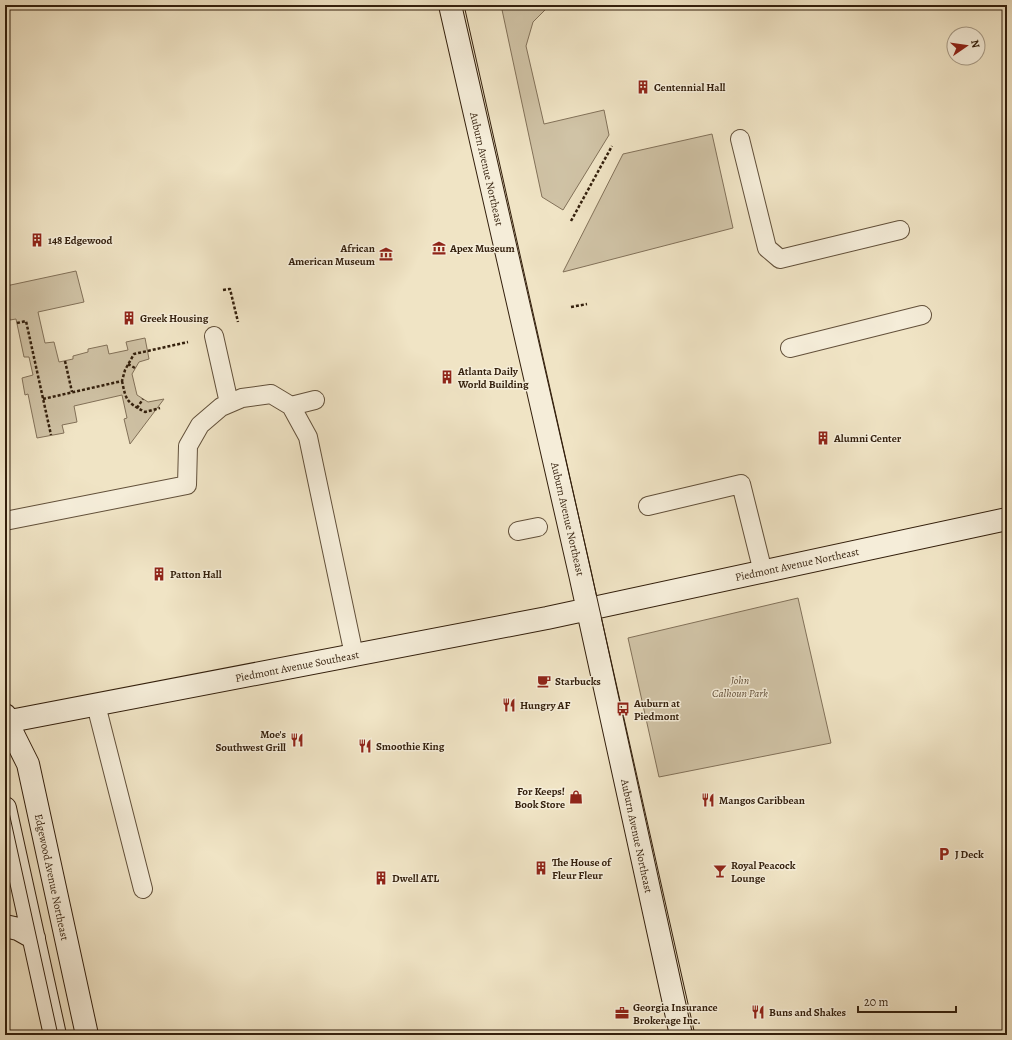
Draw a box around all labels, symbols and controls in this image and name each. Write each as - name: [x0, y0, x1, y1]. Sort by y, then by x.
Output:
- north arrow: [946, 26, 986, 66]
- text: N: [967, 38, 983, 49]
- building icon: Centennial Hall: [635, 79, 651, 95]
- place label: Centennial Hall: [654, 80, 726, 95]
- street label: Auburn Avenue Northeast: [466, 110, 507, 228]
- building icon: 148 Edgewood: [29, 232, 45, 248]
- place label: 148 Edgewood: [48, 233, 113, 248]
- museum icon: Apex Museum: [431, 240, 447, 256]
- place label: African American Museum: [287, 241, 375, 269]
- place label: Apex Museum: [449, 241, 515, 256]
- museum icon: African American Museum: [378, 246, 394, 262]
- building icon: Greek Housing: [121, 310, 137, 326]
- place label: Greek Housing: [140, 311, 209, 326]
- place label: Atlanta Daily World Building: [457, 364, 529, 392]
- building icon: Atlanta Daily World Building: [439, 369, 455, 385]
- building icon: Alumni Center: [815, 430, 831, 446]
- place label: Alumni Center: [833, 431, 902, 446]
- street label: Auburn Avenue Northeast: [547, 460, 588, 578]
- street label: Piedmont Avenue Northeast: [734, 544, 861, 585]
- building icon: Patton Hall: [151, 566, 167, 582]
- place label: Patton Hall: [170, 567, 222, 582]
- street label: Piedmont Avenue Southeast: [234, 647, 361, 686]
- cafe icon: Starbucks: [536, 673, 552, 689]
- park label: John Calhoun Park: [712, 673, 768, 701]
- place label: Starbucks: [555, 674, 601, 689]
- place label: Auburn at Piedmont: [633, 696, 680, 724]
- restaurant icon: Hungry AF: [501, 697, 517, 713]
- place label: Hungry AF: [520, 698, 570, 713]
- bus stop icon: Auburn at Piedmont: [615, 701, 631, 717]
- place label: Moe's Southwest Grill: [216, 727, 286, 755]
- restaurant icon: Moe's Southwest Grill: [289, 732, 305, 748]
- restaurant icon: Smoothie King: [357, 738, 373, 754]
- place label: Smoothie King: [376, 739, 445, 754]
- street label: Auburn Avenue Northeast: [617, 777, 656, 895]
- place label: For Keeps! Book Store: [514, 784, 565, 812]
- shop icon: For Keeps! Book Store: [568, 789, 584, 805]
- restaurant icon: Mangos Caribbean: [700, 792, 716, 808]
- place label: Mangos Caribbean: [719, 793, 805, 808]
- street label: Edgewood Avenue Northeast: [31, 812, 72, 942]
- parking icon: J Deck: [936, 846, 952, 862]
- place label: J Deck: [955, 847, 984, 862]
- place label: The House of Fleur Fleur: [552, 855, 613, 883]
- place label: Royal Peacock Lounge: [731, 858, 796, 886]
- building icon: The House of Fleur Fleur: [533, 860, 549, 876]
- bar icon: Royal Peacock Lounge: [712, 863, 728, 879]
- building icon: Dwell ATL: [373, 870, 389, 886]
- place label: Dwell ATL: [392, 871, 439, 886]
- scale bar: [858, 988, 956, 1014]
- text: 20 m: [864, 994, 888, 1010]
- place label: Georgia Insurance Brokerage Inc.: [633, 1000, 718, 1028]
- restaurant icon: Buns and Shakes: [750, 1004, 766, 1020]
- office icon: Georgia Insurance Brokerage Inc.: [614, 1005, 630, 1021]
- place label: Buns and Shakes: [769, 1005, 847, 1020]

